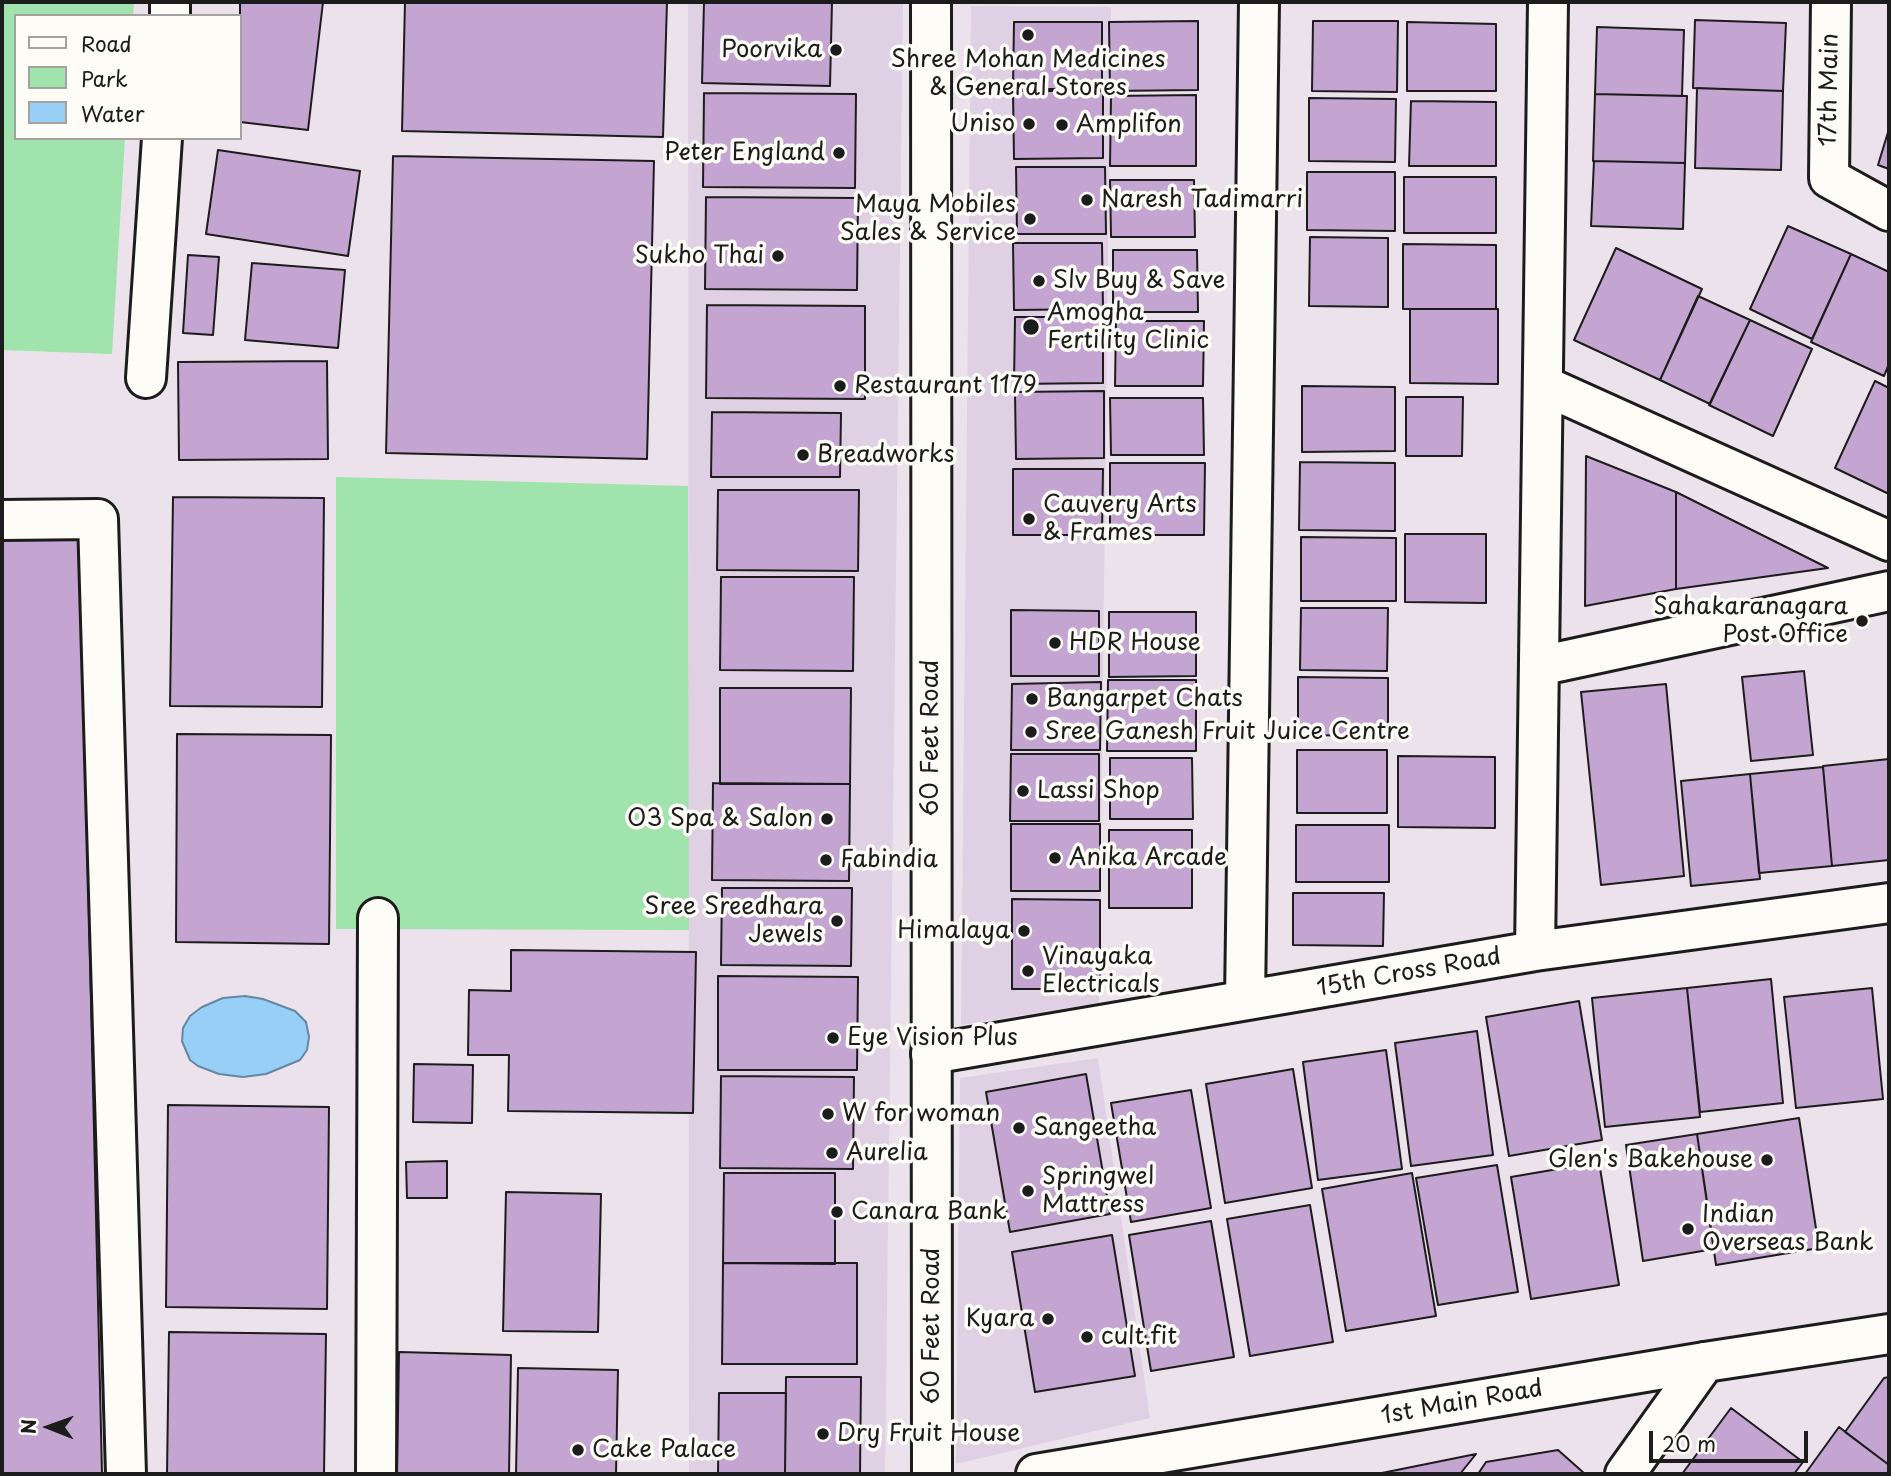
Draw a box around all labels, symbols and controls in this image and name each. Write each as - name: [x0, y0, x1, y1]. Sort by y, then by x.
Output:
- legend: [14, 14, 242, 140]
- text: Road: [81, 27, 132, 59]
- marker: Shree Mohan Medicines & General Stores: [1020, 27, 1036, 43]
- street label: 17th Main: [1815, 33, 1845, 147]
- place label: Poorvika: [721, 36, 822, 64]
- marker: Poorvika: [828, 42, 844, 58]
- place label: Shree Mohan Medicines & General Stores: [891, 46, 1165, 102]
- text: Park: [81, 62, 128, 94]
- text: Water: [81, 97, 144, 129]
- place label: Uniso: [950, 110, 1015, 138]
- place label: Amplifon: [1076, 111, 1182, 139]
- marker: Uniso: [1021, 116, 1037, 132]
- marker: Amplifon: [1054, 117, 1070, 133]
- place label: Peter England: [664, 139, 825, 167]
- marker: Peter England: [831, 145, 847, 161]
- place label: Naresh Tadimarri: [1101, 186, 1303, 214]
- place label: Maya Mobiles Sales & Service: [840, 191, 1016, 247]
- marker: Naresh Tadimarri: [1079, 192, 1095, 208]
- marker: Maya Mobiles Sales & Service: [1022, 211, 1038, 227]
- place label: Sukho Thai: [635, 242, 764, 270]
- marker: Sukho Thai: [770, 248, 786, 264]
- place label: Slv Buy & Save: [1053, 267, 1225, 295]
- marker: Slv Buy & Save: [1031, 273, 1047, 289]
- place label: Amogha Fertility Clinic: [1047, 299, 1209, 355]
- marker: Amogha Fertility Clinic: [1021, 317, 1041, 337]
- place label: Restaurant 1179: [854, 372, 1037, 400]
- marker: Restaurant 1179: [832, 378, 848, 394]
- place label: Breadworks: [817, 441, 954, 469]
- marker: Breadworks: [795, 447, 811, 463]
- place label: Cauvery Arts & Frames: [1043, 491, 1197, 547]
- marker: Cauvery Arts & Frames: [1021, 511, 1037, 527]
- place label: Sahakaranagara Post Office: [1653, 593, 1848, 649]
- marker: Sahakaranagara Post Office: [1854, 613, 1870, 629]
- place label: HDR House: [1069, 629, 1201, 657]
- marker: HDR House: [1047, 635, 1063, 651]
- street label: 60 Feet Road: [917, 660, 945, 816]
- place label: Bangarpet Chats: [1046, 685, 1243, 713]
- marker: Bangarpet Chats: [1024, 691, 1040, 707]
- place label: Sree Ganesh Fruit Juice Centre: [1045, 718, 1410, 746]
- marker: Sree Ganesh Fruit Juice Centre: [1023, 724, 1039, 740]
- place label: Lassi Shop: [1037, 777, 1160, 805]
- marker: Lassi Shop: [1015, 783, 1031, 799]
- place label: O3 Spa & Salon: [627, 805, 813, 833]
- marker: O3 Spa & Salon: [819, 811, 835, 827]
- place label: Anika Arcade: [1069, 844, 1227, 872]
- place label: Fabindia: [840, 846, 938, 874]
- marker: Anika Arcade: [1047, 850, 1063, 866]
- marker: Fabindia: [818, 852, 834, 868]
- place label: Sree Sreedhara Jewels: [645, 893, 823, 949]
- marker: Sree Sreedhara Jewels: [829, 913, 845, 929]
- place label: Himalaya: [897, 917, 1010, 945]
- marker: Himalaya: [1016, 923, 1032, 939]
- place label: Vinayaka Electricals: [1042, 943, 1160, 999]
- street label: 15th Cross Road: [1314, 943, 1504, 1003]
- marker: Vinayaka Electricals: [1020, 963, 1036, 979]
- place label: Eye Vision Plus: [847, 1024, 1018, 1052]
- marker: Eye Vision Plus: [825, 1030, 841, 1046]
- place label: W for woman: [842, 1100, 1000, 1128]
- marker: W for woman: [820, 1106, 836, 1122]
- place label: Sangeetha: [1033, 1114, 1156, 1142]
- marker: Sangeetha: [1011, 1120, 1027, 1136]
- place label: Aurelia: [846, 1139, 928, 1167]
- marker: Aurelia: [824, 1145, 840, 1161]
- place label: Glen's Bakehouse: [1548, 1146, 1753, 1174]
- marker: Glen's Bakehouse: [1759, 1152, 1775, 1168]
- place label: Springwel Mattress: [1042, 1163, 1154, 1219]
- marker: Springwel Mattress: [1020, 1183, 1036, 1199]
- place label: Canara Bank: [851, 1198, 1007, 1226]
- place label: Indian Overseas Bank: [1702, 1201, 1874, 1257]
- marker: Canara Bank: [829, 1204, 845, 1220]
- marker: Indian Overseas Bank: [1680, 1221, 1696, 1237]
- street label: 60 Feet Road: [918, 1248, 946, 1404]
- place label: Kyara: [966, 1305, 1034, 1333]
- marker: Kyara: [1040, 1311, 1056, 1327]
- place label: cult.fit: [1101, 1323, 1177, 1351]
- marker: cult.fit: [1079, 1329, 1095, 1345]
- street label: 1st Main Road: [1379, 1375, 1545, 1431]
- north arrow: [14, 1392, 84, 1462]
- scale bar: [1653, 1416, 1812, 1460]
- text: N: [14, 1419, 42, 1434]
- place label: Dry Fruit House: [837, 1420, 1020, 1448]
- marker: Dry Fruit House: [815, 1426, 831, 1442]
- text: 20 m: [1662, 1427, 1716, 1459]
- place label: Cake Palace: [592, 1436, 736, 1464]
- marker: Cake Palace: [570, 1442, 586, 1458]

